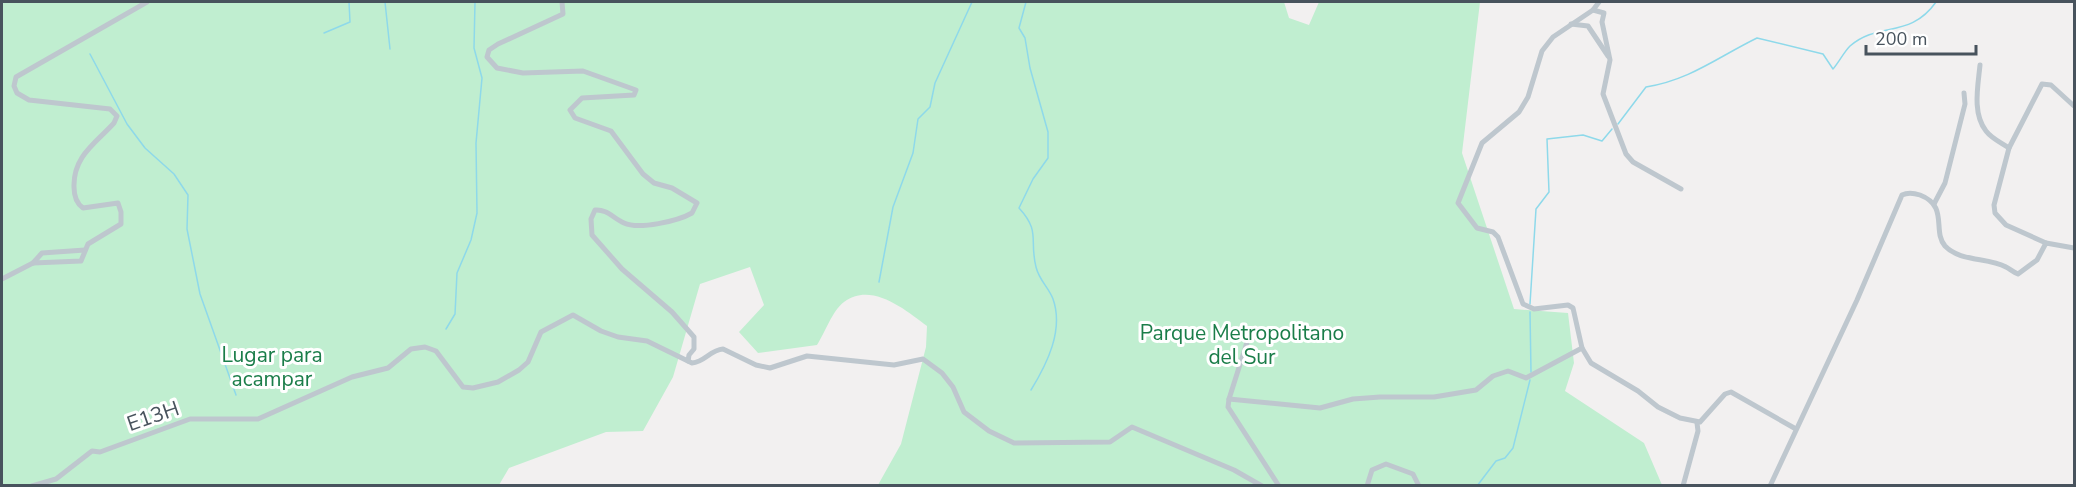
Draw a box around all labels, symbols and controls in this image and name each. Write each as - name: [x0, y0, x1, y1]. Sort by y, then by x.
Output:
- scale bar: [1866, 18, 1976, 56]
- text: 200 m: [1875, 27, 1927, 51]
- park label: Parque Metropolitano del Sur: [1140, 319, 1344, 371]
- park label: Lugar para acampar: [221, 341, 323, 393]
- street label: E13H: [123, 394, 183, 438]

